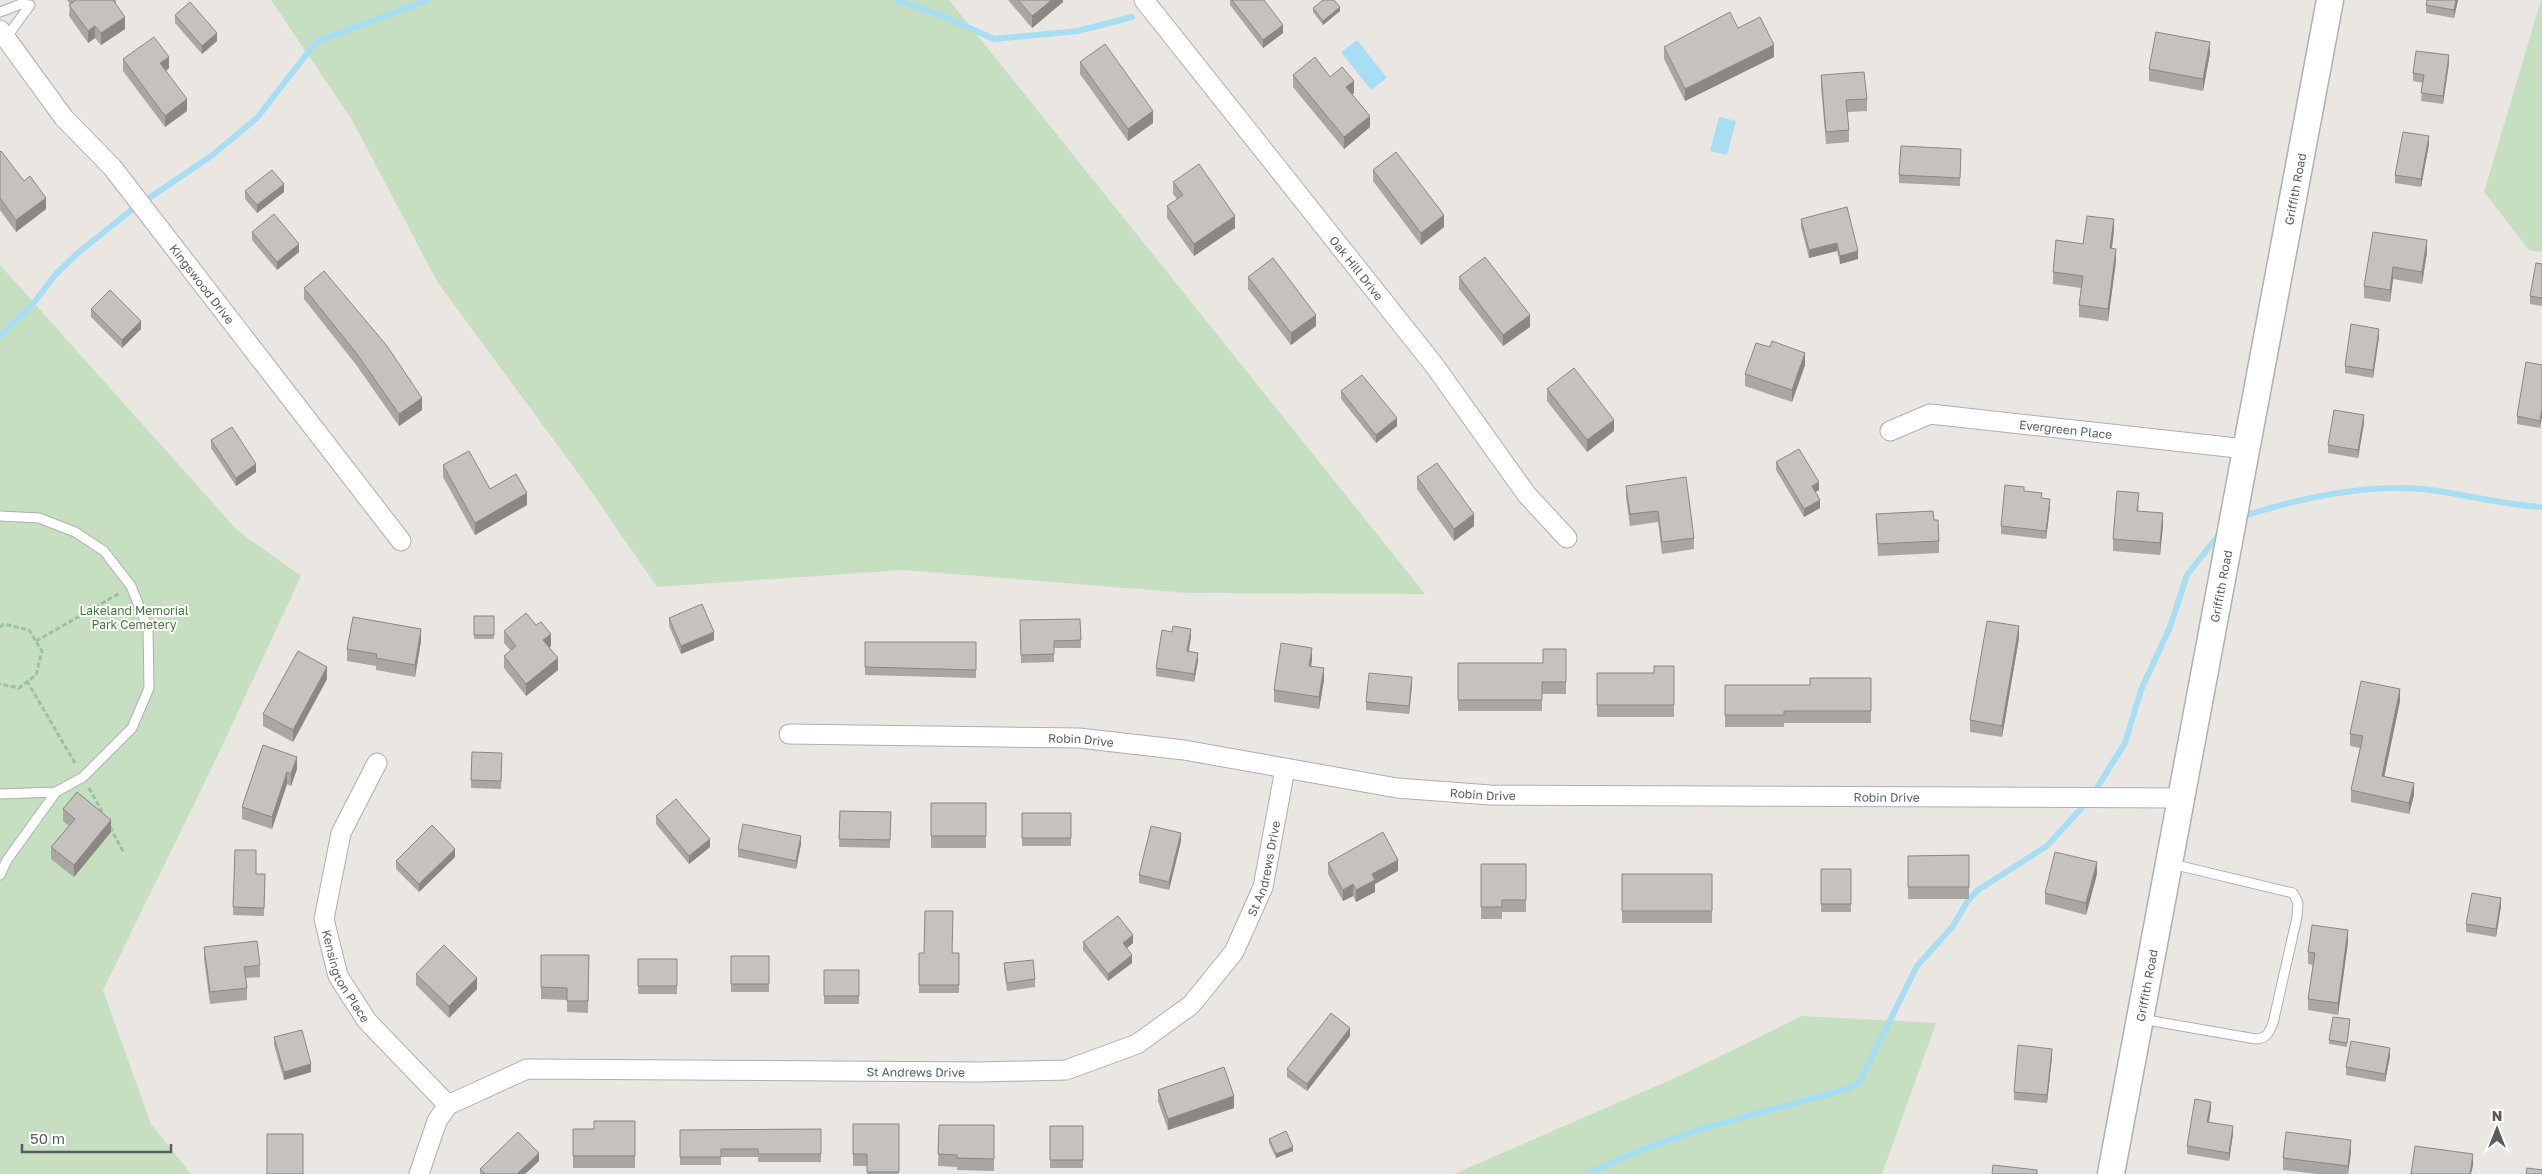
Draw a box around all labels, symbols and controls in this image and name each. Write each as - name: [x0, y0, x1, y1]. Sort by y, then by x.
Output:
- street label: Griffith Road: [2281, 152, 2309, 226]
- street label: Oak Hill Drive: [1327, 232, 1387, 303]
- street label: Kingswood Drive: [167, 241, 238, 327]
- street label: Evergreen Place: [2018, 416, 2113, 442]
- street label: Griffith Road: [2207, 549, 2235, 623]
- park label: Lakeland Memorial Park Cemetery: [79, 603, 189, 632]
- street label: Robin Drive: [1048, 730, 1115, 749]
- street label: Robin Drive: [1449, 784, 1516, 803]
- street label: Robin Drive: [1854, 789, 1920, 804]
- street label: St Andrews Drive: [1243, 819, 1283, 918]
- street label: Kensington Place: [319, 928, 373, 1025]
- street label: Griffith Road: [2132, 948, 2160, 1023]
- street label: St Andrews Drive: [867, 1064, 965, 1079]
- north arrow: [2472, 1104, 2522, 1154]
- text: N: [2492, 1107, 2502, 1124]
- scale bar: [22, 1122, 171, 1154]
- text: 50 m: [30, 1129, 65, 1147]

